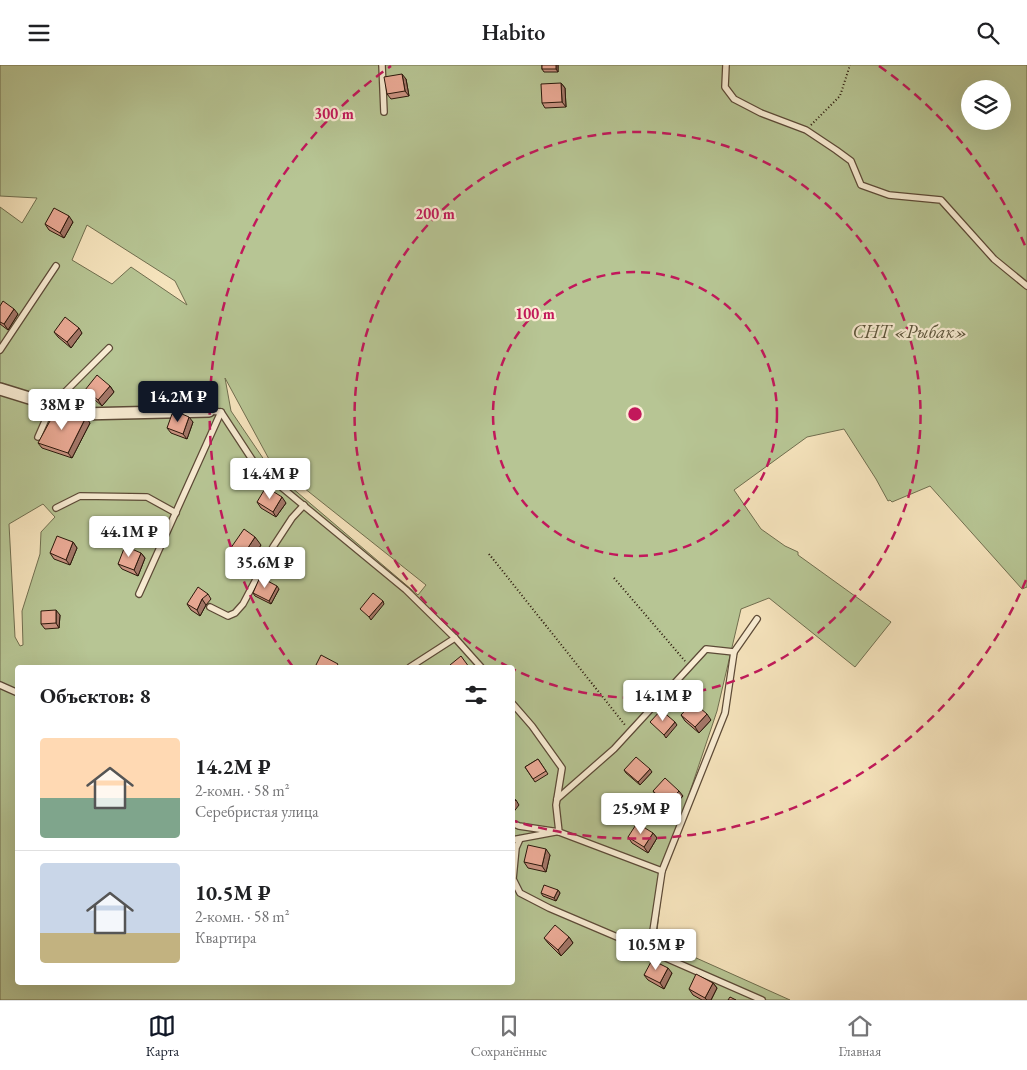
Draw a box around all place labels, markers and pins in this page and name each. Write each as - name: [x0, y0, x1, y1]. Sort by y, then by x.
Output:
- pin: 14.2M ₽: [132, 381, 224, 423]
- pin: 38M ₽: [27, 389, 97, 431]
- centre of rings: [626, 405, 644, 423]
- pin: 14.4M ₽: [224, 457, 316, 500]
- pin: 44.1M ₽: [83, 515, 175, 558]
- pin: 35.6M ₽: [219, 547, 311, 589]
- pin: 14.1M ₽: [617, 679, 709, 722]
- pin: 25.9M ₽: [595, 793, 687, 835]
- pin: 10.5M ₽: [610, 929, 702, 971]

